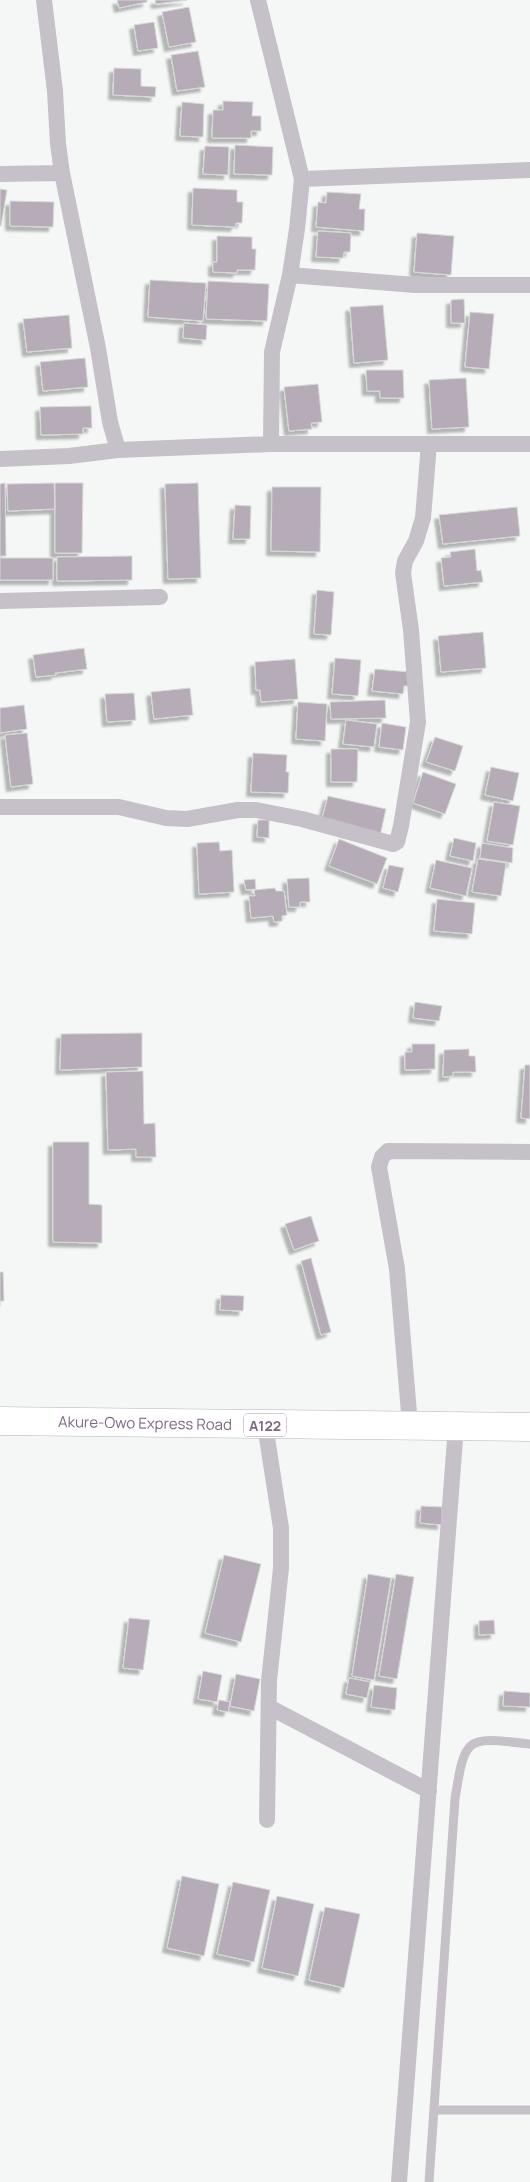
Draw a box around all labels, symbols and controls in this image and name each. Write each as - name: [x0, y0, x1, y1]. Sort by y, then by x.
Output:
- street label: Akure-Owo Express Road: [58, 1411, 232, 1435]
- road number: A122: [244, 1414, 286, 1436]

